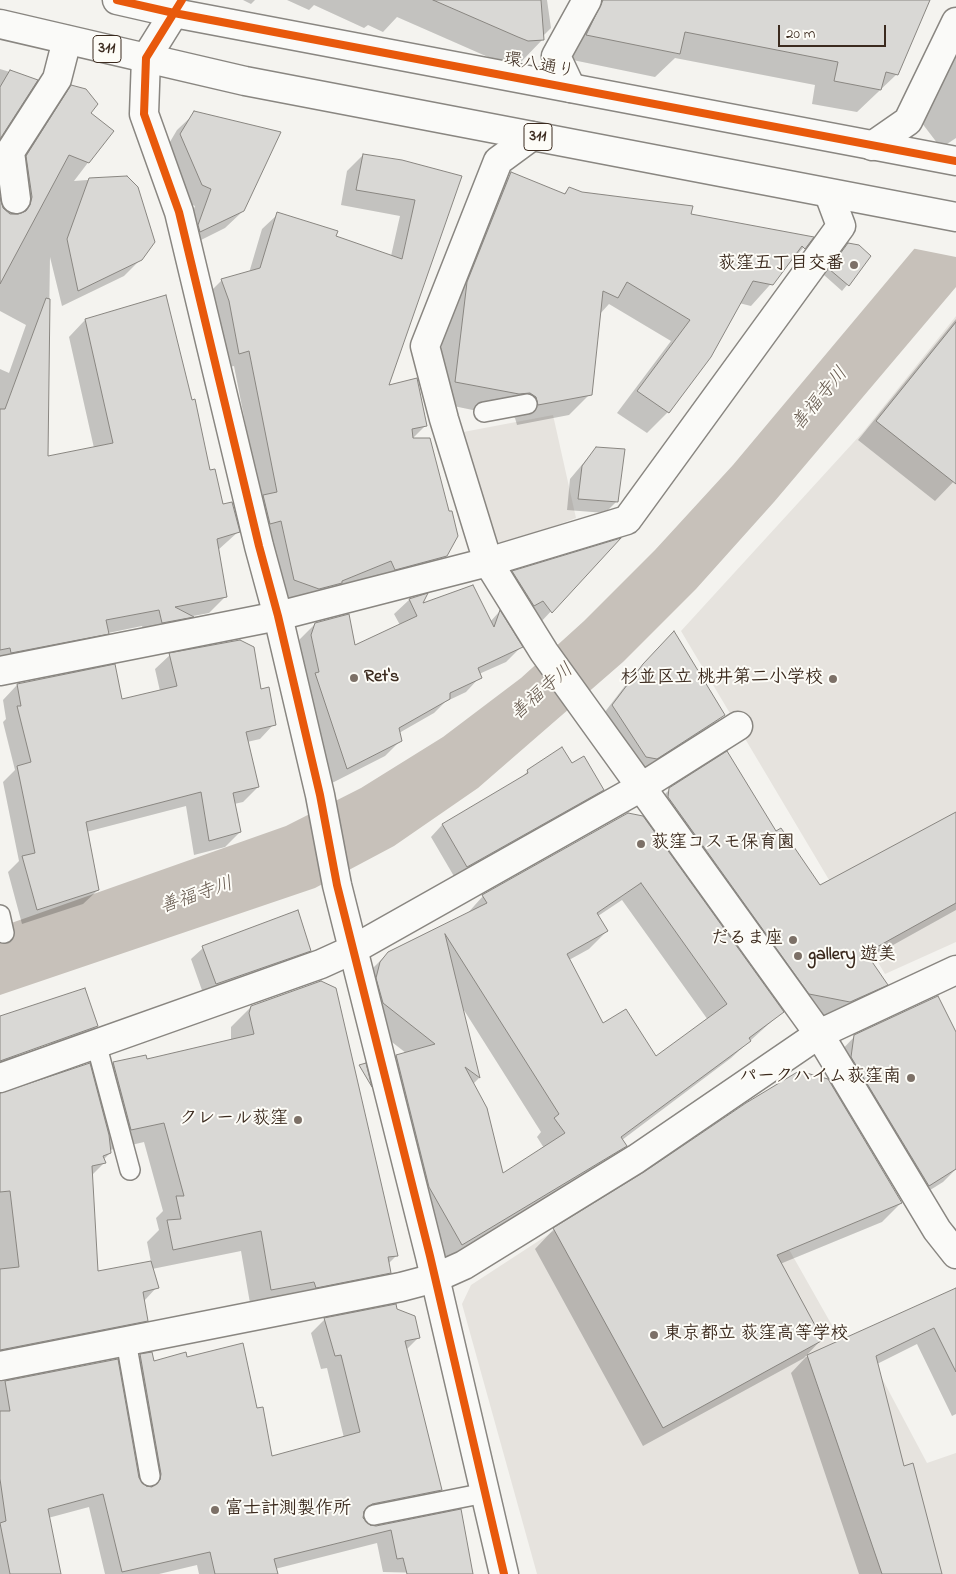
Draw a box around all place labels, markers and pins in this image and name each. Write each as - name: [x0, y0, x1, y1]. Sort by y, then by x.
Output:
- place label: 荻窪五丁目交番: [718, 254, 844, 276]
- marker: 荻窪五丁目交番: [848, 259, 860, 271]
- place label: Ret's: [364, 667, 399, 689]
- place label: 杉並区立 桃井第二小学校: [621, 668, 823, 690]
- marker: Ret's: [348, 672, 360, 684]
- marker: 杉並区立 桃井第二小学校: [827, 673, 839, 685]
- place label: 荻窪コスモ保育園: [651, 833, 795, 855]
- marker: 荻窪コスモ保育園: [635, 838, 647, 850]
- place label: だるま座: [711, 929, 783, 951]
- marker: だるま座: [787, 934, 799, 946]
- place label: gallery 遊美: [808, 945, 896, 967]
- marker: gallery 遊美: [792, 950, 804, 962]
- place label: パークハイム荻窪南: [739, 1067, 901, 1089]
- marker: パークハイム荻窪南: [905, 1072, 917, 1084]
- place label: クレール荻窪: [179, 1109, 288, 1131]
- marker: クレール荻窪: [292, 1114, 304, 1126]
- place label: 東京都立 荻窪高等学校: [664, 1324, 848, 1346]
- marker: 東京都立 荻窪高等学校: [648, 1329, 660, 1341]
- place label: 富士計測製作所: [225, 1499, 351, 1521]
- marker: 富士計測製作所: [209, 1504, 221, 1516]

